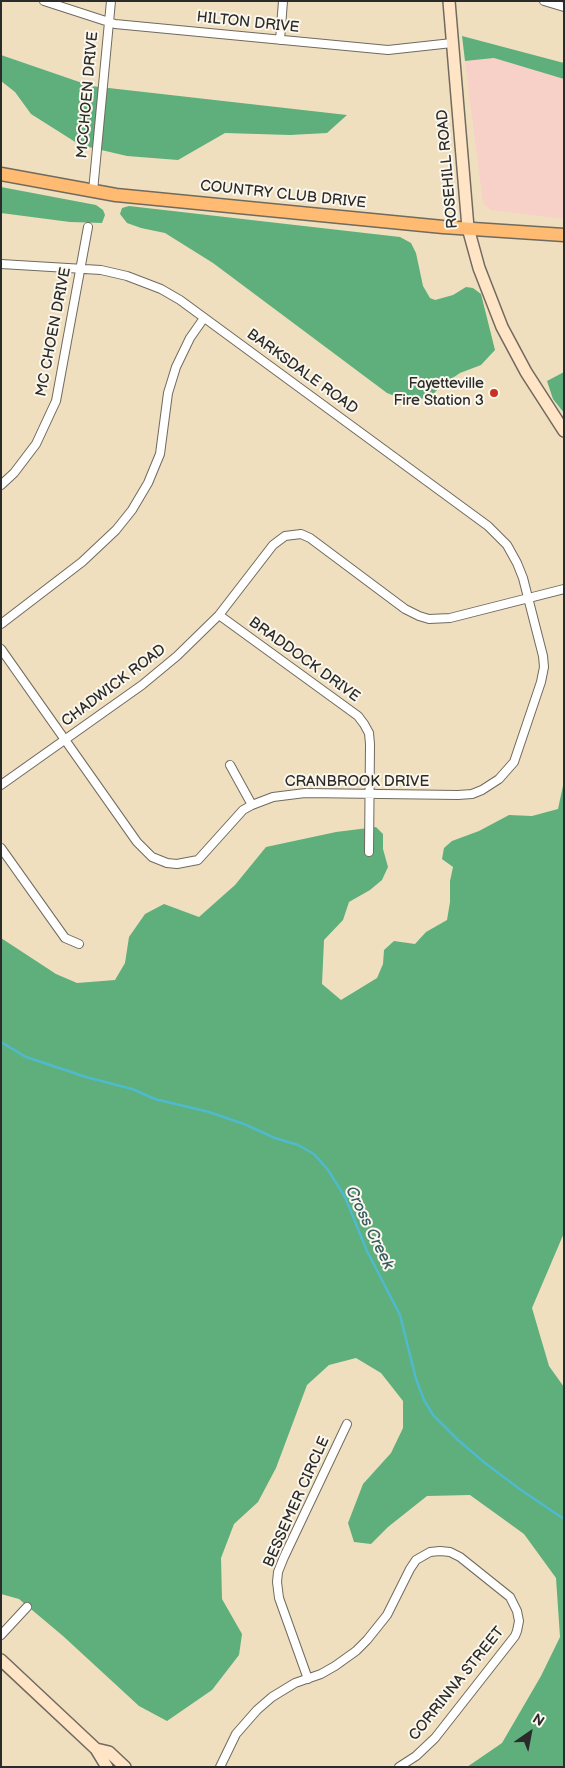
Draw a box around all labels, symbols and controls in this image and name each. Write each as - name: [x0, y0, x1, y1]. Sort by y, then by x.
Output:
- street label: HILTON DRIVE: [196, 9, 300, 37]
- street label: MCCHOEN DRIVE: [73, 31, 103, 159]
- street label: ROSEHILL ROAD: [434, 109, 462, 229]
- street label: COUNTRY CLUB DRIVE: [199, 177, 367, 213]
- street label: MC CHOEN DRIVE: [33, 266, 75, 398]
- street label: BARKSDALE ROAD: [243, 326, 361, 418]
- place label: Fayetteville Fire Station 3: [393, 375, 484, 410]
- marker: Fayetteville Fire Station 3: [488, 387, 500, 399]
- street label: BRADDOCK DRIVE: [245, 614, 363, 706]
- street label: CHADWICK ROAD: [58, 641, 170, 731]
- street label: CRANBROOK DRIVE: [285, 773, 429, 791]
- water label: Cross Creek: [341, 1183, 397, 1273]
- street label: BESSEMER CIRCLE: [260, 1434, 334, 1570]
- street label: CORRINNA STREET: [406, 1624, 508, 1744]
- north arrow: [505, 1708, 555, 1758]
- text: N: [529, 1710, 547, 1730]

